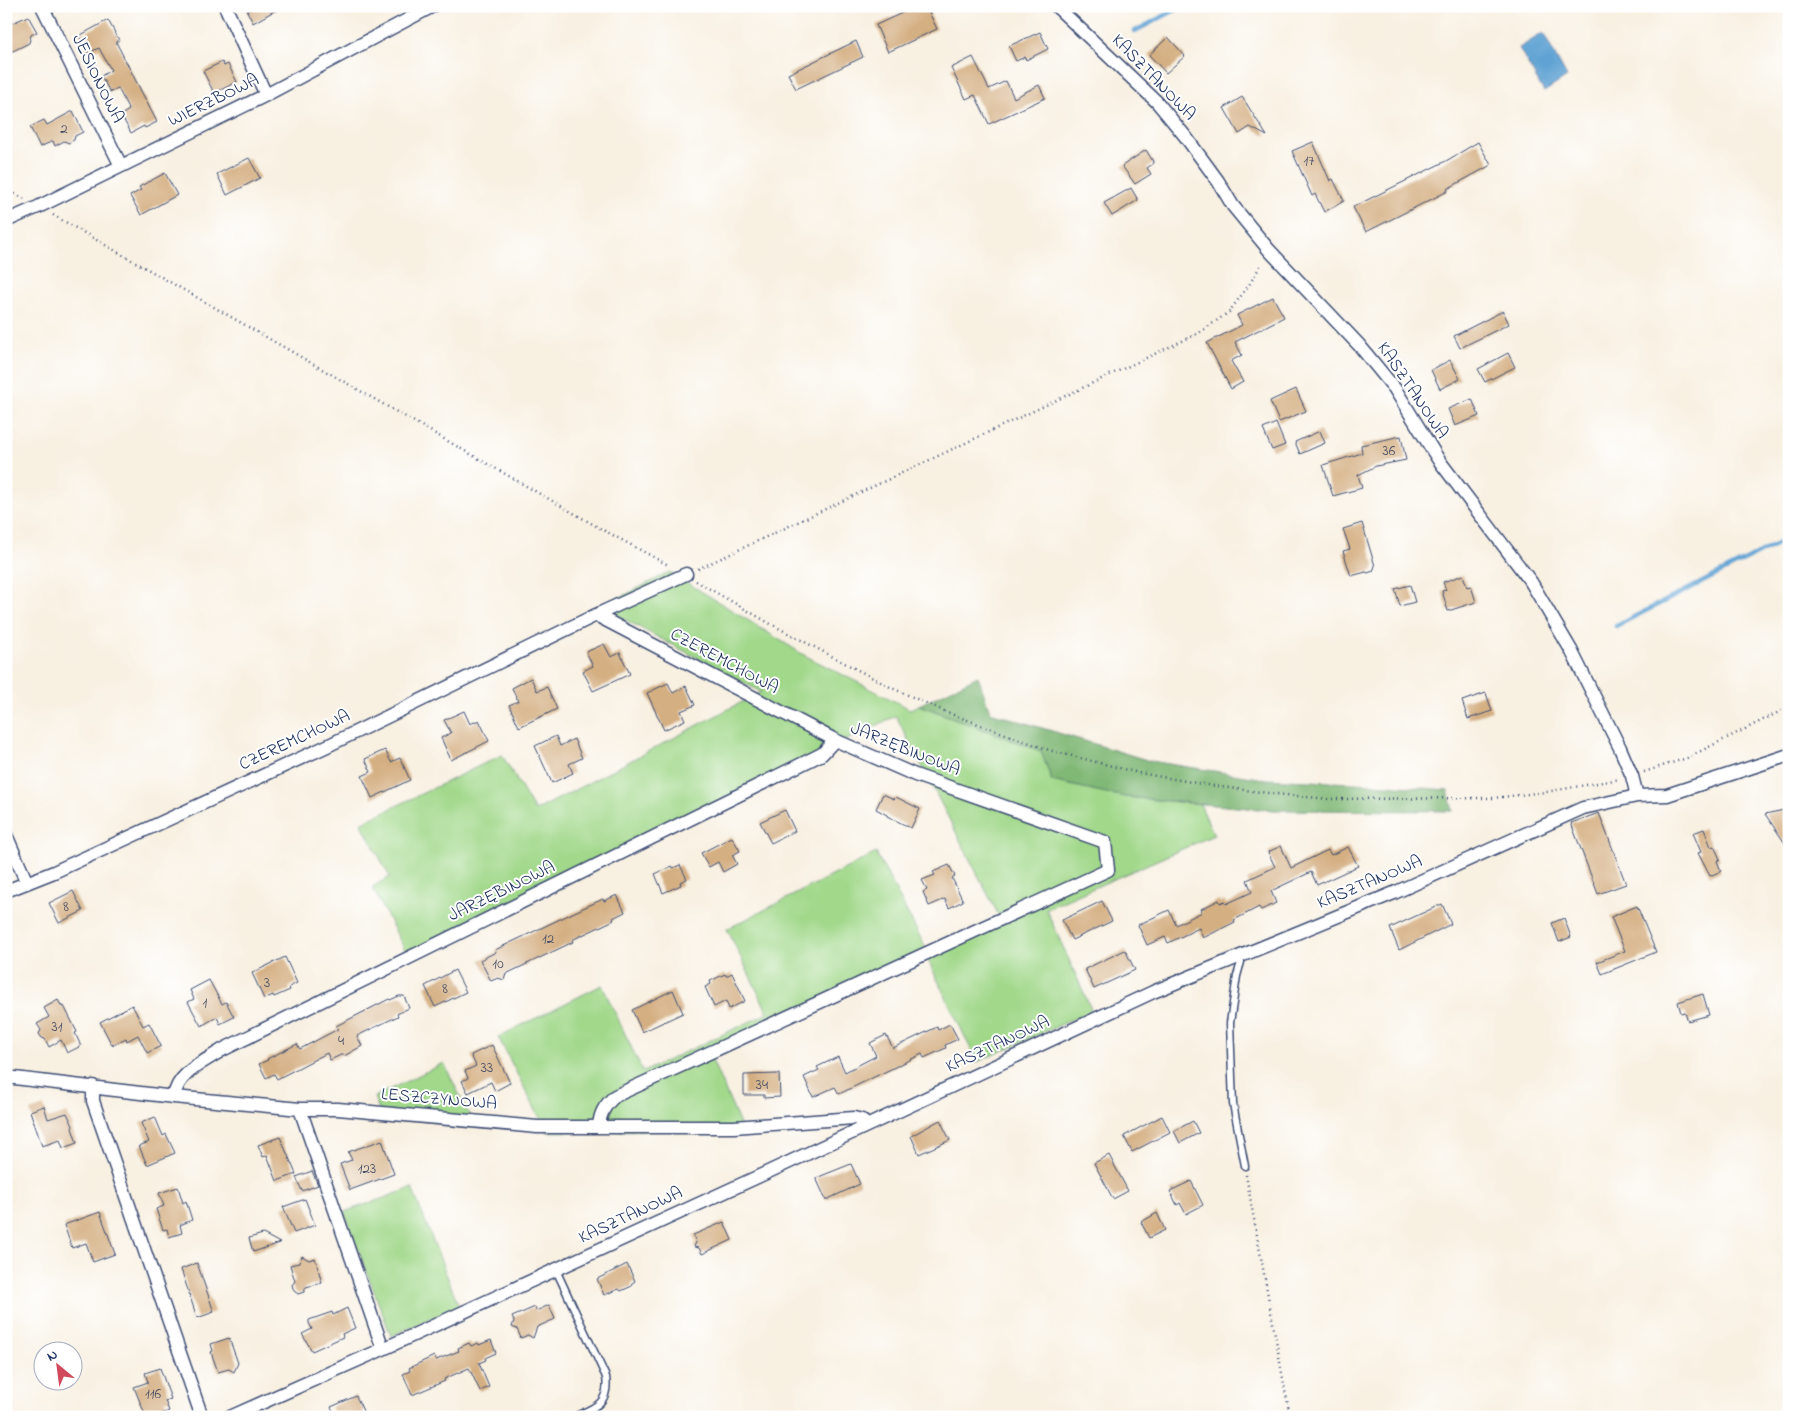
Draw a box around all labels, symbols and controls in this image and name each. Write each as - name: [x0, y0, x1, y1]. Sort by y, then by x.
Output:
- street label: KASZTANOWA: [1105, 29, 1201, 127]
- street label: JESIONOWA: [64, 30, 130, 128]
- street label: WIERZBOWA: [164, 68, 264, 134]
- house number: 2: [60, 118, 68, 140]
- house number: 17: [1304, 150, 1314, 172]
- street label: KASZTANOWA: [1370, 337, 1454, 445]
- house number: 36: [1383, 440, 1396, 462]
- street label: CZEREMCHOWA: [665, 622, 783, 702]
- street label: CZEREMCHOWA: [235, 704, 355, 778]
- street label: JARZĘBINOWA: [846, 716, 964, 784]
- street label: KASZTANOWA: [1313, 849, 1427, 917]
- street label: JARZĘBINOWA: [444, 855, 560, 929]
- house number: 8: [63, 896, 69, 918]
- house number: 12: [542, 928, 555, 950]
- house number: 10: [492, 953, 504, 975]
- house number: 3: [264, 972, 270, 994]
- house number: 8: [442, 978, 448, 1000]
- house number: 1: [203, 992, 208, 1014]
- street label: KASZTANOWA: [942, 1010, 1054, 1080]
- house number: 31: [52, 1016, 63, 1038]
- house number: 4: [338, 1030, 344, 1052]
- house number: 33: [481, 1057, 493, 1079]
- house number: 34: [756, 1074, 768, 1096]
- street label: LESZCZYNOWA: [380, 1082, 498, 1118]
- house number: 123: [358, 1158, 376, 1180]
- street label: KASZTANOWA: [575, 1181, 687, 1251]
- north arrow: [32, 1340, 82, 1390]
- text: N: [43, 1344, 62, 1367]
- house number: 116: [145, 1383, 161, 1405]

